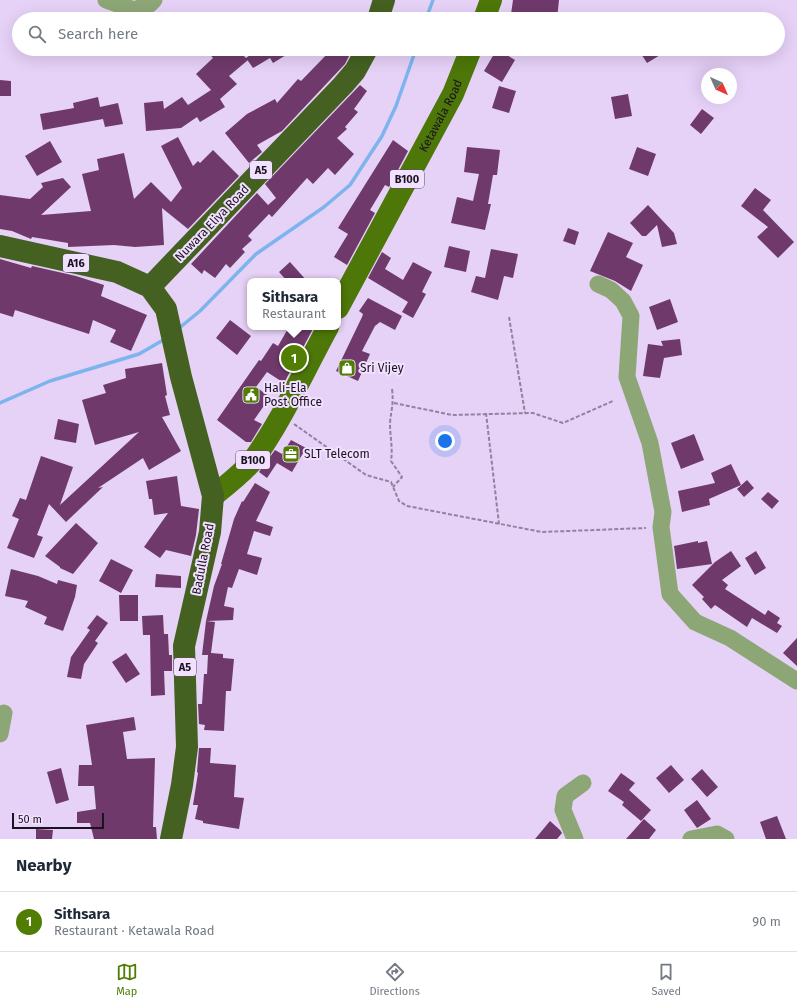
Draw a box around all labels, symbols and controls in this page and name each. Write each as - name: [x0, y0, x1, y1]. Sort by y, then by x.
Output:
- search box: [12, 12, 785, 56]
- icon: search: [26, 23, 48, 45]
- text: Search here: [58, 25, 138, 43]
- north arrow: [701, 68, 737, 104]
- street label: Ketawala Road: [416, 77, 465, 154]
- road number: A5: [250, 161, 272, 179]
- road number: B100: [390, 170, 424, 188]
- street label: Nuwara Eliya Road: [172, 182, 252, 264]
- road number: A16: [63, 254, 89, 272]
- popup: [247, 278, 341, 330]
- text: Sithsara: [262, 288, 318, 306]
- text: Restaurant: [262, 306, 326, 321]
- pin: 1: [281, 343, 307, 373]
- shop icon: Sri Vijey: [337, 358, 357, 378]
- place label: Sri Vijey: [360, 361, 404, 375]
- place label: Hali-Ela Post Office: [264, 381, 322, 409]
- public building icon: Hali-Ela Post Office: [241, 385, 261, 405]
- your location: [435, 431, 455, 451]
- office icon: SLT Telecom: [281, 444, 301, 464]
- place label: SLT Telecom: [304, 447, 370, 461]
- road number: B100: [236, 451, 270, 469]
- street label: Badulla Road: [189, 522, 217, 596]
- road number: A5: [174, 658, 196, 676]
- scale bar: [12, 811, 104, 830]
- text: 50 m: [18, 813, 42, 826]
- text: Nearby: [16, 855, 71, 876]
- text: Sithsara: [54, 905, 110, 923]
- text: 1: [26, 914, 32, 929]
- text: 90 m: [752, 914, 781, 929]
- text: Restaurant · Ketawala Road: [54, 923, 215, 938]
- tab: Map: [116, 961, 138, 998]
- tab: Directions: [369, 961, 420, 998]
- tab: Saved: [651, 961, 681, 998]

